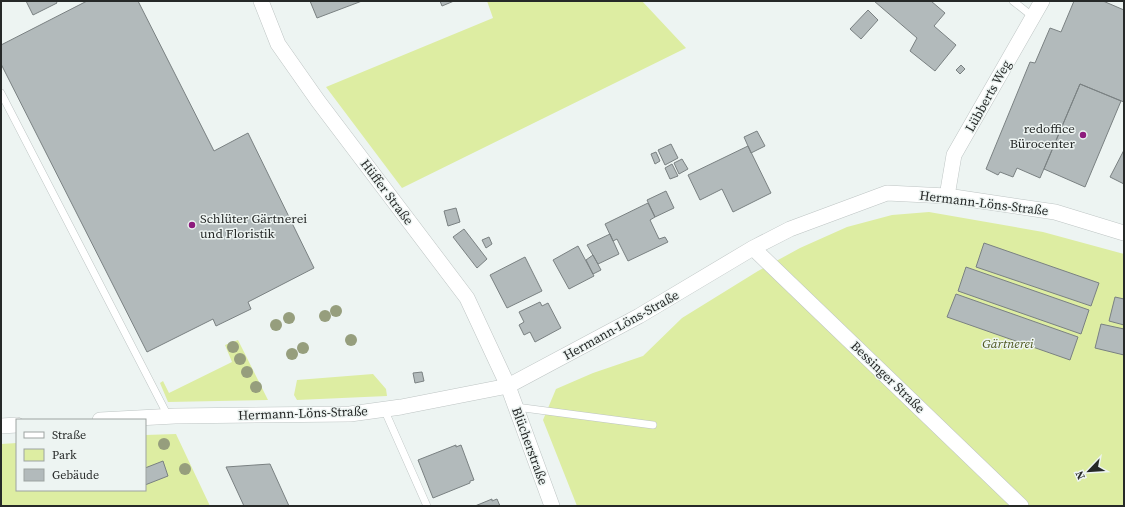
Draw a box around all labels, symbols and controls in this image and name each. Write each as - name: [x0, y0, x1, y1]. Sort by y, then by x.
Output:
- street label: Lübberts Weg: [961, 57, 1015, 135]
- place label: redoffice Bürocenter: [1010, 120, 1075, 152]
- marker: redoffice Bürocenter: [1078, 130, 1088, 140]
- street label: Hüffer Straße: [357, 156, 418, 229]
- street label: Hermann-Löns-Straße: [919, 187, 1050, 219]
- place label: Schlüter Gärtnerei und Floristik: [200, 210, 307, 242]
- marker: Schlüter Gärtnerei und Floristik: [187, 220, 197, 230]
- street label: Hermann-Löns-Straße: [560, 286, 682, 364]
- park label: Gärtnerei: [982, 335, 1034, 352]
- street label: Bessinger Straße: [847, 337, 929, 417]
- street label: Hermann-Löns-Straße: [238, 402, 368, 424]
- street label: Blücherstraße: [508, 405, 552, 488]
- legend: [16, 419, 146, 491]
- text: Straße: [52, 427, 86, 443]
- text: Park: [52, 447, 77, 463]
- north arrow: [1069, 451, 1109, 491]
- text: Gebäude: [52, 467, 99, 483]
- text: N: [1072, 468, 1089, 482]

